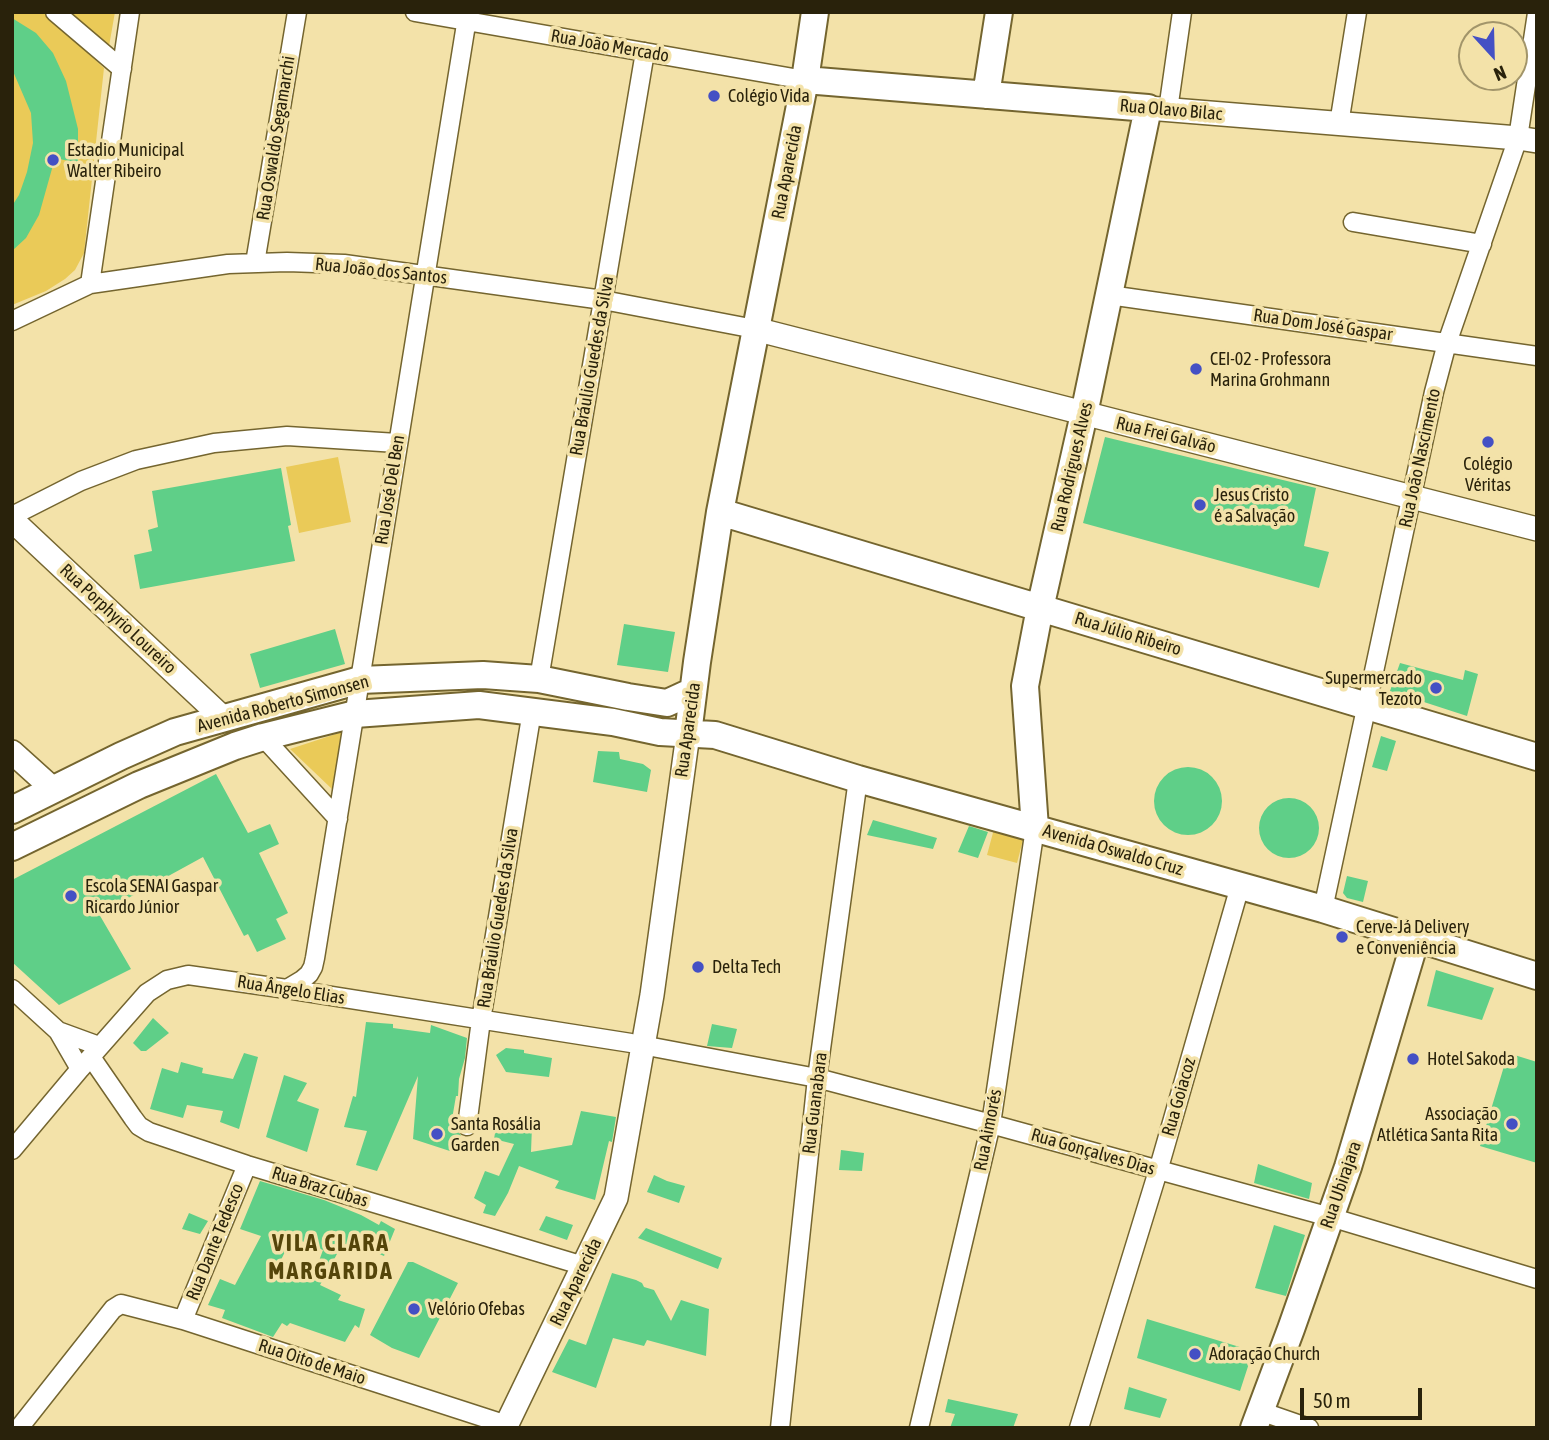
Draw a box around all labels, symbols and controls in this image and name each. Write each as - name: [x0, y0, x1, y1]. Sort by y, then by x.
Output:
- north arrow: [1458, 21, 1528, 91]
- street label: Rua João Mercado: [549, 25, 671, 67]
- street label: Rua Oswaldo Segamarchi: [252, 54, 300, 222]
- text: N: [1491, 61, 1509, 86]
- place label: Colégio Vida: [728, 85, 810, 107]
- marker: Colégio Vida: [706, 88, 722, 104]
- street label: Rua Olavo Bilac: [1119, 95, 1223, 125]
- street label: Rua Aparecida: [767, 123, 807, 221]
- place label: Estadio Municipal Walter Ribeiro: [67, 139, 184, 182]
- marker: Estadio Municipal Walter Ribeiro: [45, 152, 61, 168]
- street label: Rua João dos Santos: [314, 253, 448, 289]
- street label: Rua Bráulio Guedes da Silva: [566, 274, 618, 458]
- street label: Rua Dom José Gaspar: [1252, 305, 1394, 345]
- place label: CEI-02 - Professora Marina Grohmann: [1210, 348, 1331, 390]
- marker: CEI-02 - Professora Marina Grohmann: [1188, 361, 1204, 377]
- street label: Rua João Nascimento: [1395, 387, 1445, 529]
- street label: Rua Rodrigues Alves: [1047, 400, 1097, 534]
- street label: Rua Frei Galvão: [1114, 412, 1218, 458]
- street label: Rua José Del Ben: [371, 434, 409, 546]
- marker: Colégio Véritas: [1480, 434, 1496, 450]
- place label: Colégio Véritas: [1463, 453, 1513, 496]
- place label: Jesus Cristo é a Salvação: [1214, 484, 1295, 526]
- marker: Jesus Cristo é a Salvação: [1192, 497, 1208, 513]
- street label: Rua Porphyrio Loureiro: [55, 559, 181, 679]
- street label: Rua Júlio Ribeiro: [1072, 608, 1184, 660]
- place label: Supermercado Tezoto: [1325, 667, 1422, 710]
- street label: Avenida Roberto Simonsen: [195, 671, 371, 737]
- marker: Supermercado Tezoto: [1428, 680, 1444, 696]
- street label: Rua Aparecida: [671, 681, 705, 779]
- street label: Avenida Oswaldo Cruz: [1040, 820, 1186, 880]
- street label: Rua Bráulio Guedes da Silva: [473, 826, 523, 1010]
- place label: Escola SENAI Gaspar Ricardo Júnior: [85, 875, 218, 917]
- marker: Escola SENAI Gaspar Ricardo Júnior: [63, 888, 79, 904]
- place label: Cerve-Já Delivery e Conveniência: [1356, 916, 1469, 958]
- marker: Cerve-Já Delivery e Conveniência: [1334, 929, 1350, 945]
- place label: Delta Tech: [712, 956, 781, 978]
- marker: Delta Tech: [690, 959, 706, 975]
- street label: Rua Ângelo Elias: [236, 971, 346, 1009]
- place label: Hotel Sakoda: [1427, 1048, 1515, 1070]
- street label: Rua Guanabara: [798, 1051, 832, 1155]
- marker: Hotel Sakoda: [1405, 1051, 1421, 1067]
- street label: Rua Goiacoz: [1158, 1055, 1200, 1139]
- street label: Rua Aimorés: [970, 1087, 1006, 1173]
- place label: Associação Atlética Santa Rita: [1377, 1103, 1498, 1146]
- place label: Santa Rosália Garden: [451, 1113, 541, 1156]
- marker: Associação Atlética Santa Rita: [1504, 1116, 1520, 1132]
- street label: Rua Gonçalves Dias: [1028, 1124, 1158, 1180]
- marker: Santa Rosália Garden: [429, 1126, 445, 1142]
- street label: Rua Ubirajara: [1316, 1138, 1366, 1232]
- street label: Rua Braz Cubas: [269, 1162, 371, 1212]
- street label: Rua Dante Tedesco: [182, 1180, 248, 1304]
- district label: VILA CLARA MARGARIDA: [269, 1229, 393, 1285]
- street label: Rua Aparecida: [545, 1234, 607, 1330]
- place label: Velório Ofebas: [428, 1298, 525, 1320]
- marker: Velório Ofebas: [406, 1301, 422, 1317]
- street label: Rua Oito de Maio: [256, 1335, 368, 1389]
- place label: Adoração Church: [1209, 1343, 1320, 1365]
- marker: Adoração Church: [1187, 1346, 1203, 1362]
- scale bar: [1304, 1374, 1426, 1418]
- text: 50 m: [1313, 1388, 1351, 1412]

